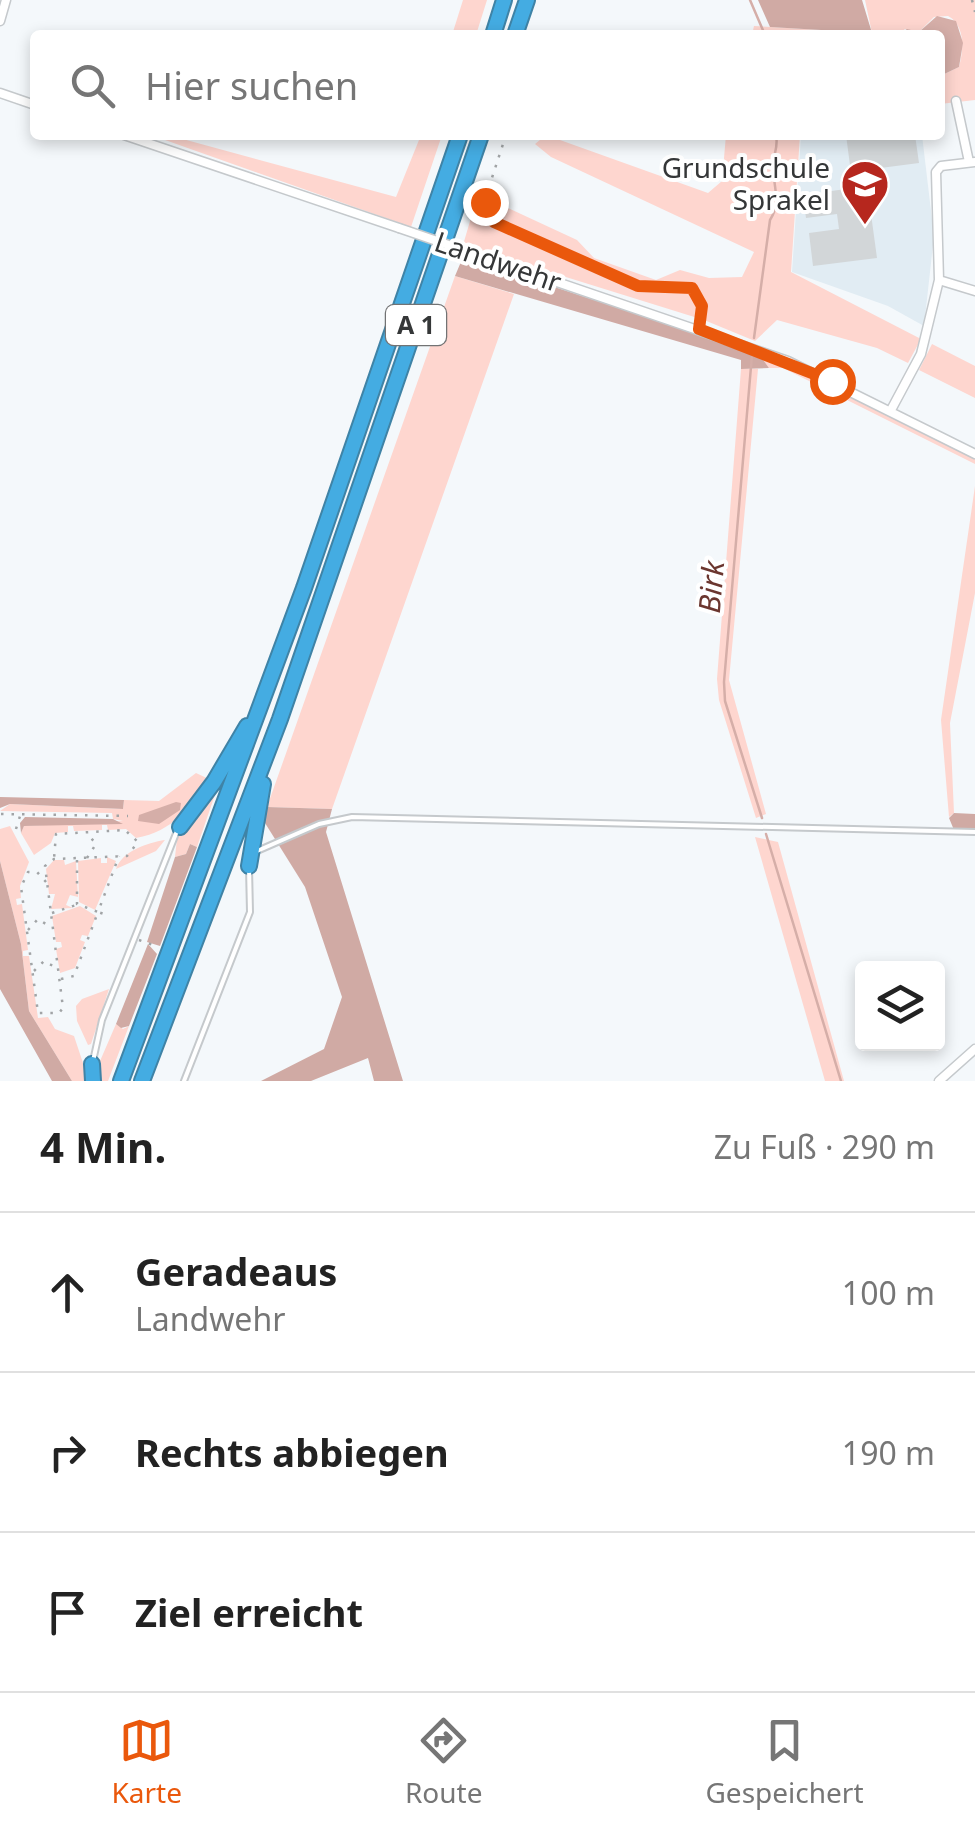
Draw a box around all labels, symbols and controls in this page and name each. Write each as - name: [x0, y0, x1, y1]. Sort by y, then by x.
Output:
- search box: [30, 30, 945, 140]
- icon: search: [65, 58, 120, 113]
- text: Hier suchen: [145, 59, 358, 111]
- place label: Grundschule Sprakel: [662, 148, 830, 218]
- school or university icon: Grundschule Sprakel: [839, 158, 891, 226]
- route end: [463, 180, 509, 226]
- street label: Landwehr: [430, 222, 567, 301]
- road number: A 1: [386, 305, 446, 345]
- route start: [810, 359, 856, 405]
- water label: Birk: [688, 558, 733, 615]
- map controls: [855, 961, 945, 1051]
- button: layers: [855, 961, 945, 1051]
- text: 4 Min.: [40, 1118, 166, 1175]
- text: Zu Fuß · 290 m: [714, 1125, 935, 1168]
- text: Geradeaus: [135, 1245, 337, 1297]
- icon: ahead: [40, 1265, 95, 1320]
- text: 100 m: [842, 1271, 935, 1314]
- text: Landwehr: [135, 1297, 285, 1340]
- icon: right: [40, 1425, 95, 1480]
- text: Rechts abbiegen: [135, 1426, 449, 1478]
- text: 190 m: [842, 1431, 935, 1474]
- icon: arrive: [40, 1585, 95, 1640]
- text: Ziel erreicht: [135, 1586, 363, 1638]
- tab: Karte: [111, 1713, 182, 1811]
- tab: Route: [405, 1713, 483, 1811]
- tab: Gespeichert: [705, 1713, 864, 1811]

